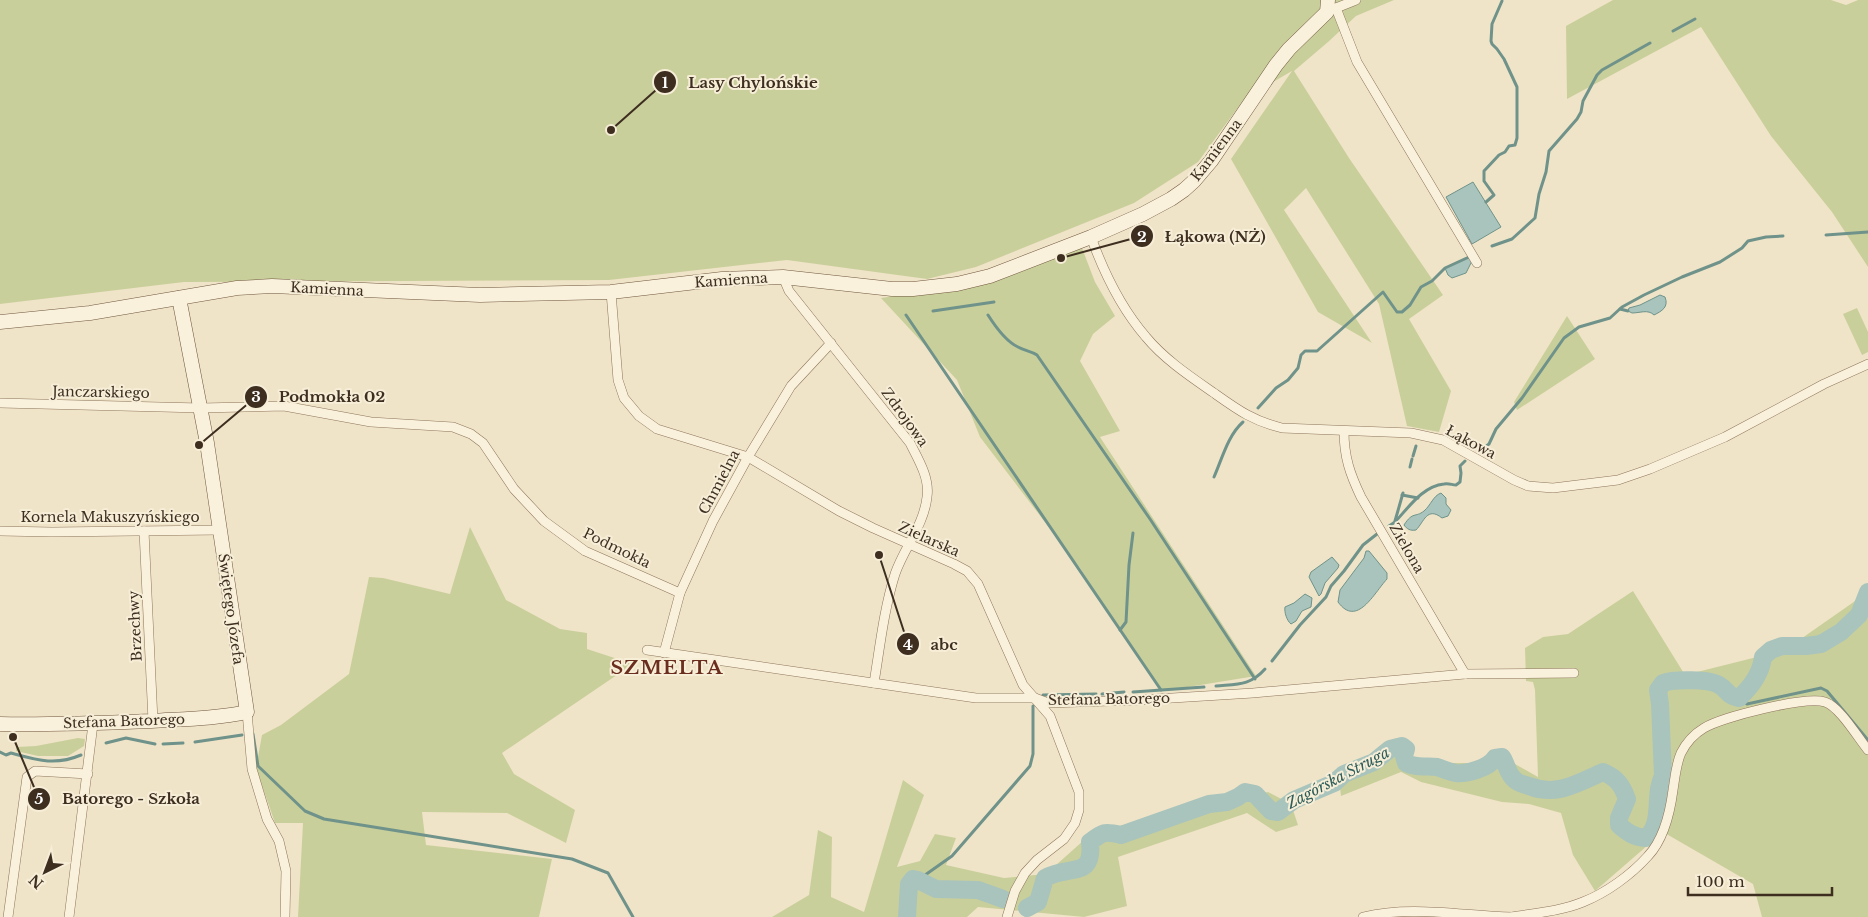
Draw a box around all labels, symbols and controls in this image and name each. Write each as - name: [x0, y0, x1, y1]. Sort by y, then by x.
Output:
- callout: Lasy Chylońskie: [653, 67, 828, 97]
- text: 1: [662, 73, 669, 92]
- text: Lasy Chylońskie: [688, 73, 818, 92]
- street label: Kamienna: [1187, 115, 1245, 185]
- callout: Łąkowa (NŻ): [1129, 221, 1276, 251]
- text: 2: [1137, 227, 1147, 246]
- text: Łąkowa (NŻ): [1164, 227, 1266, 246]
- street label: Kamienna: [694, 268, 769, 292]
- street label: Kamienna: [290, 278, 364, 300]
- street label: Janczarskiego: [50, 382, 150, 402]
- callout: Podmokła 02: [243, 382, 395, 412]
- street label: Zdrojowa: [878, 384, 933, 450]
- text: 3: [251, 387, 261, 406]
- text: Podmokła 02: [279, 387, 385, 406]
- street label: Łąkowa: [1443, 421, 1499, 463]
- street label: Chmielna: [694, 446, 744, 517]
- street label: Kornela Makuszyńskiego: [20, 508, 200, 526]
- street label: Zielarska: [896, 517, 963, 561]
- street label: Zielona: [1386, 520, 1429, 576]
- street label: Podmokła: [580, 524, 654, 572]
- street label: Świętego Józefa: [214, 552, 249, 666]
- street label: Brzechwy: [124, 590, 146, 662]
- callout: abc: [895, 629, 968, 659]
- text: 4: [903, 635, 913, 654]
- text: abc: [930, 635, 958, 654]
- district label: SZMELTA: [611, 656, 723, 679]
- street label: Stefana Batorego: [1048, 689, 1170, 709]
- street label: Stefana Batorego: [63, 710, 185, 732]
- water label: Zagórska Struga: [1282, 742, 1393, 813]
- callout: Batorego - Szkoła: [27, 784, 210, 814]
- text: 5: [35, 789, 44, 808]
- text: Batorego - Szkoła: [62, 789, 200, 808]
- north arrow: [20, 847, 70, 897]
- scale bar: [1688, 864, 1832, 896]
- text: N: [25, 871, 47, 893]
- text: 100 m: [1696, 872, 1745, 891]

